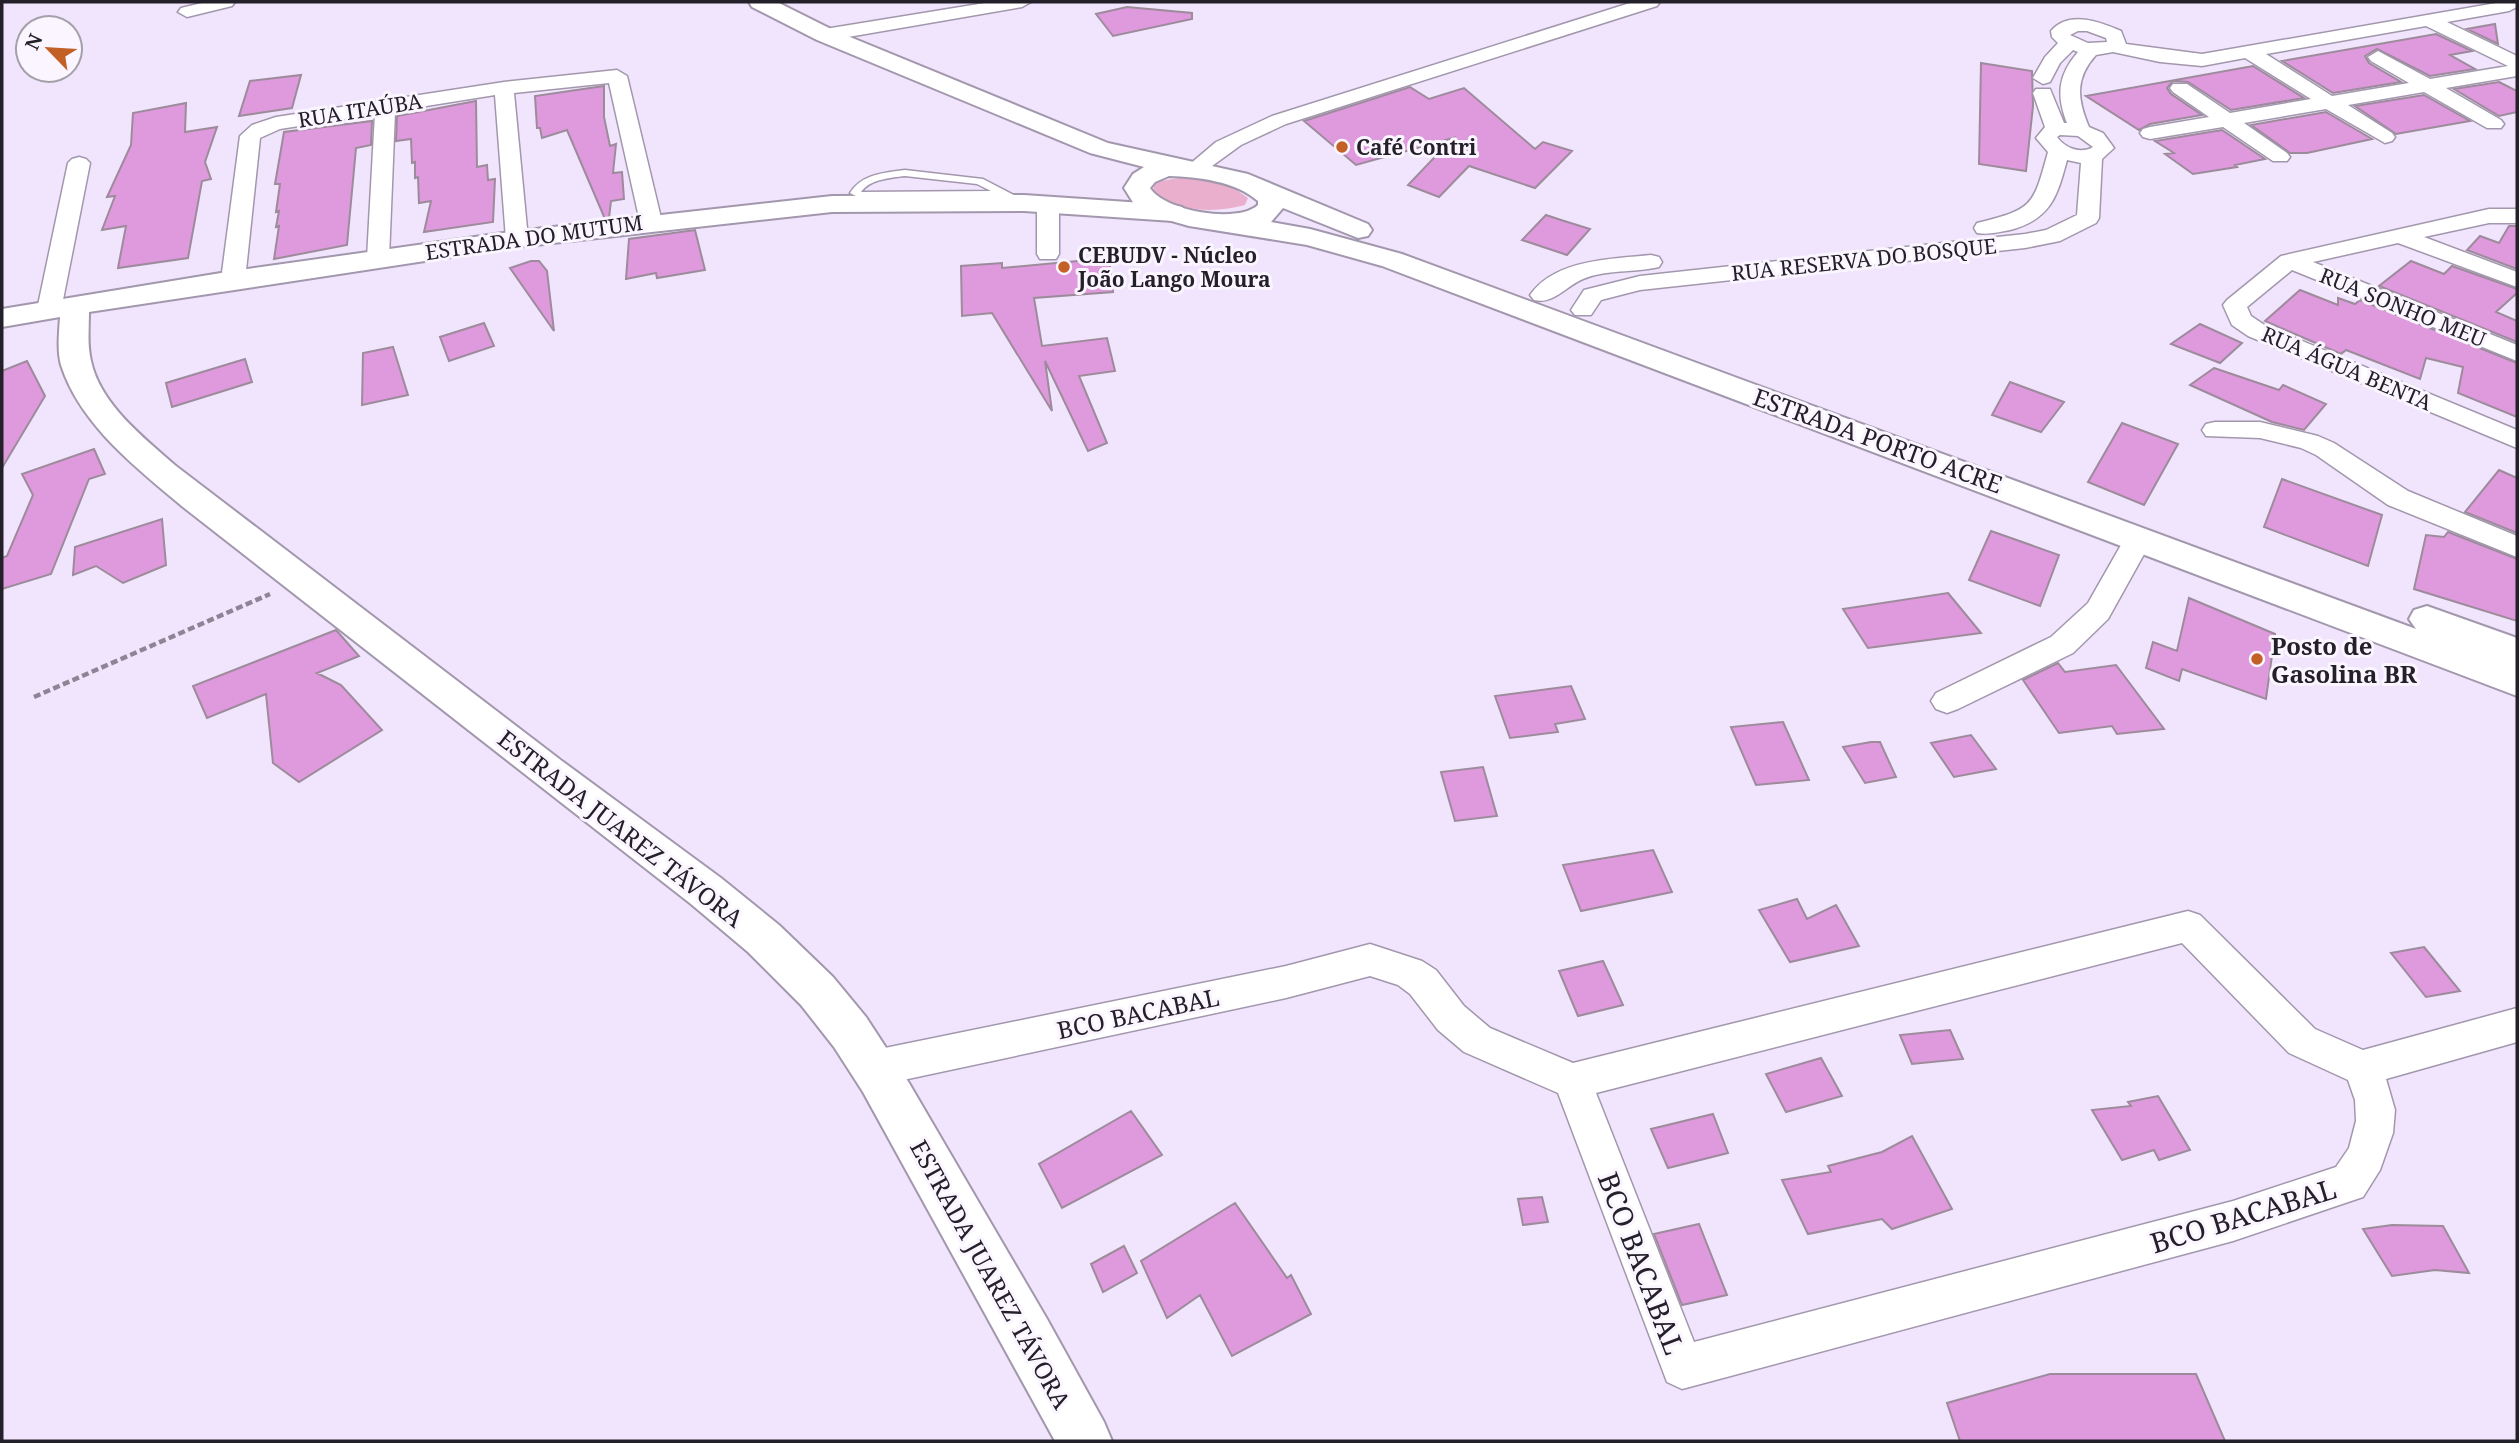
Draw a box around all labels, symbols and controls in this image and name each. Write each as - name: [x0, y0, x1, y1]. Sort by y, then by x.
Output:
- north arrow: [14, 14, 84, 84]
- text: N: [19, 30, 49, 54]
- street label: RUA ITAÚBA: [296, 86, 424, 134]
- place label: Café Contri: [1356, 133, 1477, 161]
- marker: Café Contri: [1334, 139, 1350, 155]
- street label: ESTRADA DO MUTUM: [423, 208, 645, 266]
- street label: RUA RESERVA DO BOSQUE: [1730, 231, 1998, 287]
- place label: CEBUDV - Núcleo João Lango Moura: [1077, 241, 1271, 293]
- marker: CEBUDV - Núcleo João Lango Moura: [1056, 259, 1072, 275]
- street label: RUA SONHO MEU: [2316, 261, 2490, 353]
- street label: RUA ÁGUA BENTA: [2258, 320, 2436, 417]
- street label: ESTRADA PORTO ACRE: [1749, 380, 2007, 500]
- place label: Posto de Gasolina BR: [2271, 629, 2418, 690]
- marker: Posto de Gasolina BR: [2249, 651, 2265, 667]
- street label: ESTRADA JUAREZ TÁVORA: [492, 722, 751, 934]
- street label: BCO BACABAL: [1054, 980, 1222, 1046]
- street label: ESTRADA JUAREZ TÁVORA: [903, 1134, 1079, 1415]
- street label: BCO BACABAL: [1590, 1166, 1694, 1360]
- street label: BCO BACABAL: [2145, 1169, 2341, 1261]

